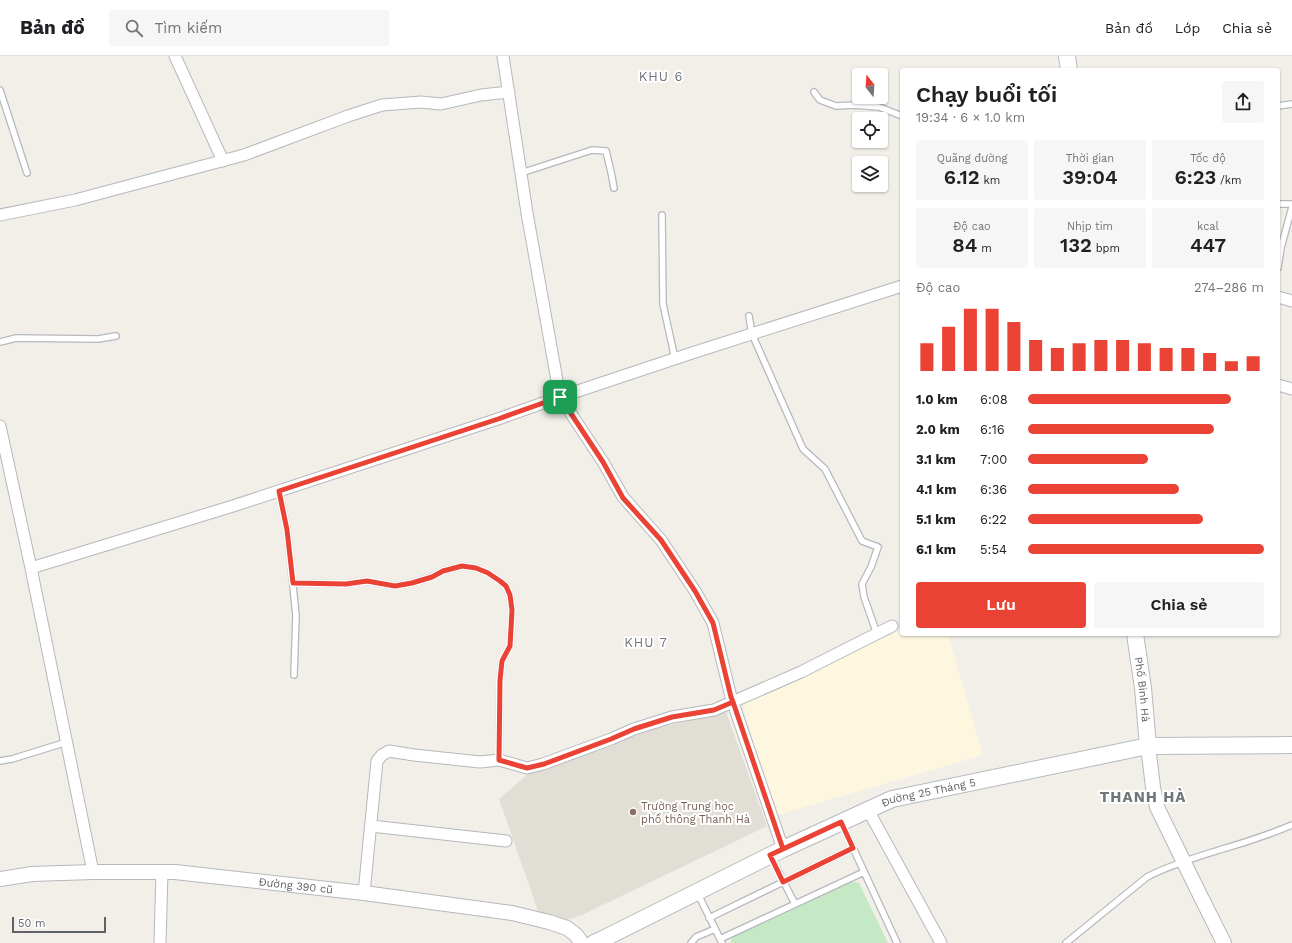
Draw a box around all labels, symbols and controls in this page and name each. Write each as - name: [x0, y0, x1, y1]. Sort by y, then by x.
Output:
- search box: [109, 10, 389, 46]
- text: Bản đồ: [20, 16, 85, 39]
- icon: search: [123, 17, 145, 39]
- text: Tìm kiếm: [155, 19, 222, 37]
- text: Bản đồ: [1105, 20, 1153, 36]
- text: Lớp: [1175, 20, 1200, 36]
- text: Chia sẻ: [1222, 20, 1272, 36]
- north arrow: [852, 68, 888, 104]
- map controls: [852, 68, 888, 192]
- district label: KHU 6: [639, 69, 683, 84]
- button: share: [1222, 81, 1264, 123]
- text: Chạy buổi tối: [916, 82, 1057, 107]
- text: 19:34 · 6 × 1.0 km: [916, 110, 1025, 125]
- button: locate: [852, 112, 888, 148]
- text: Quãng đường: [937, 152, 1007, 165]
- text: Thời gian: [1066, 152, 1114, 165]
- text: Tốc độ: [1190, 152, 1226, 165]
- button: layers: [852, 156, 888, 192]
- text: 6.12: [944, 165, 980, 189]
- text: 39:04: [1062, 165, 1118, 189]
- text: 6:23: [1174, 165, 1216, 189]
- text: km: [980, 174, 1000, 187]
- text: /km: [1216, 174, 1242, 187]
- text: Độ cao: [953, 220, 991, 233]
- text: Nhịp tim: [1067, 220, 1113, 233]
- text: kcal: [1197, 220, 1219, 233]
- text: 84: [952, 233, 977, 257]
- text: 132: [1060, 233, 1092, 257]
- text: 447: [1190, 233, 1226, 257]
- text: m: [977, 242, 992, 255]
- text: bpm: [1092, 242, 1120, 255]
- text: Độ cao: [916, 280, 960, 295]
- text: 274–286 m: [1194, 280, 1264, 295]
- pin: [543, 380, 577, 414]
- icon: arrive: [549, 386, 571, 408]
- text: 1.0 km: [916, 392, 958, 407]
- text: 6:08: [980, 392, 1008, 407]
- text: 2.0 km: [916, 422, 960, 437]
- text: 6:16: [980, 422, 1005, 437]
- text: 3.1 km: [916, 452, 956, 467]
- text: 7:00: [980, 452, 1007, 467]
- text: 4.1 km: [916, 482, 956, 497]
- text: 6:36: [980, 482, 1007, 497]
- text: 5.1 km: [916, 512, 956, 527]
- text: 6:22: [980, 512, 1007, 527]
- text: 6.1 km: [916, 542, 956, 557]
- text: 5:54: [980, 542, 1007, 557]
- button: Lưu: [916, 582, 1086, 628]
- button: Chia sẻ: [1094, 582, 1264, 628]
- district label: KHU 7: [624, 635, 668, 650]
- street label: Phố Bình Hà: [1131, 656, 1152, 723]
- street label: Đường 25 Tháng 5: [879, 776, 977, 810]
- district label: THANH HÀ: [1100, 788, 1186, 806]
- place label: Trường Trung học phổ thông Thanh Hà: [641, 800, 750, 826]
- marker: Trường Trung học phổ thông Thanh Hà: [628, 807, 638, 817]
- street label: Đường 390 cũ: [258, 875, 334, 897]
- scale bar: [12, 915, 106, 934]
- text: 50 m: [18, 917, 45, 930]

